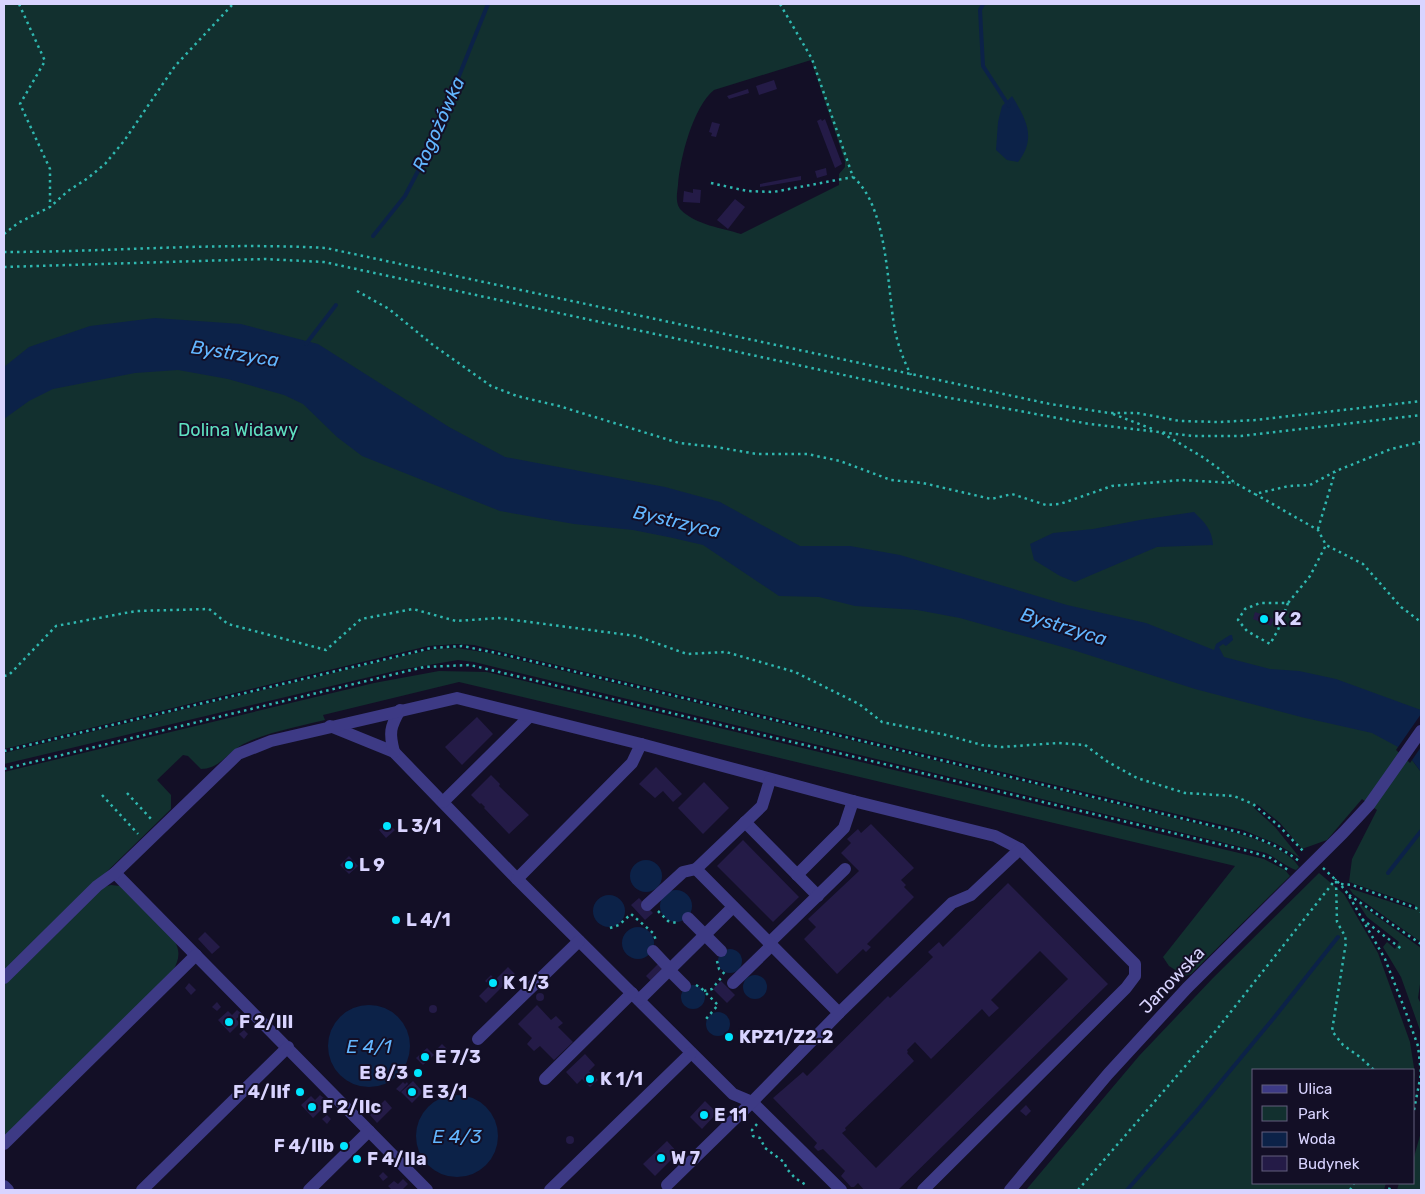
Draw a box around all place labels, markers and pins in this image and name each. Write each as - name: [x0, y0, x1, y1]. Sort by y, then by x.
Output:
- place label: K 2: [1274, 608, 1301, 630]
- marker: K 2: [1258, 613, 1270, 625]
- place label: L 3/1: [397, 815, 441, 837]
- marker: L 3/1: [381, 820, 393, 832]
- place label: L 9: [359, 854, 385, 876]
- marker: L 9: [343, 859, 355, 871]
- place label: L 4/1: [406, 909, 451, 931]
- marker: L 4/1: [390, 914, 402, 926]
- place label: K 1/3: [503, 972, 549, 994]
- marker: K 1/3: [487, 977, 499, 989]
- place label: F 2/III: [239, 1011, 293, 1033]
- marker: F 2/III: [223, 1016, 235, 1028]
- place label: KPZ1/Z2.2: [739, 1026, 833, 1048]
- marker: KPZ1/Z2.2: [723, 1031, 735, 1043]
- place label: E 7/3: [435, 1046, 481, 1068]
- marker: E 7/3: [419, 1051, 431, 1063]
- place label: E 8/3: [359, 1062, 408, 1084]
- marker: E 8/3: [412, 1067, 424, 1079]
- place label: K 1/1: [600, 1068, 643, 1090]
- marker: K 1/1: [584, 1073, 596, 1085]
- place label: F 4/IIf: [233, 1081, 290, 1103]
- place label: E 3/1: [422, 1081, 467, 1103]
- marker: F 4/IIf: [294, 1086, 306, 1098]
- marker: E 3/1: [406, 1086, 418, 1098]
- place label: F 2/IIc: [322, 1096, 381, 1118]
- marker: F 2/IIc: [306, 1101, 318, 1113]
- place label: E 11: [714, 1104, 747, 1126]
- marker: E 11: [698, 1109, 710, 1121]
- place label: F 4/IIb: [274, 1135, 334, 1157]
- marker: F 4/IIb: [338, 1140, 350, 1152]
- place label: W 7: [671, 1147, 700, 1169]
- place label: F 4/IIa: [367, 1148, 427, 1170]
- marker: W 7: [655, 1152, 667, 1164]
- marker: F 4/IIa: [351, 1153, 363, 1165]

